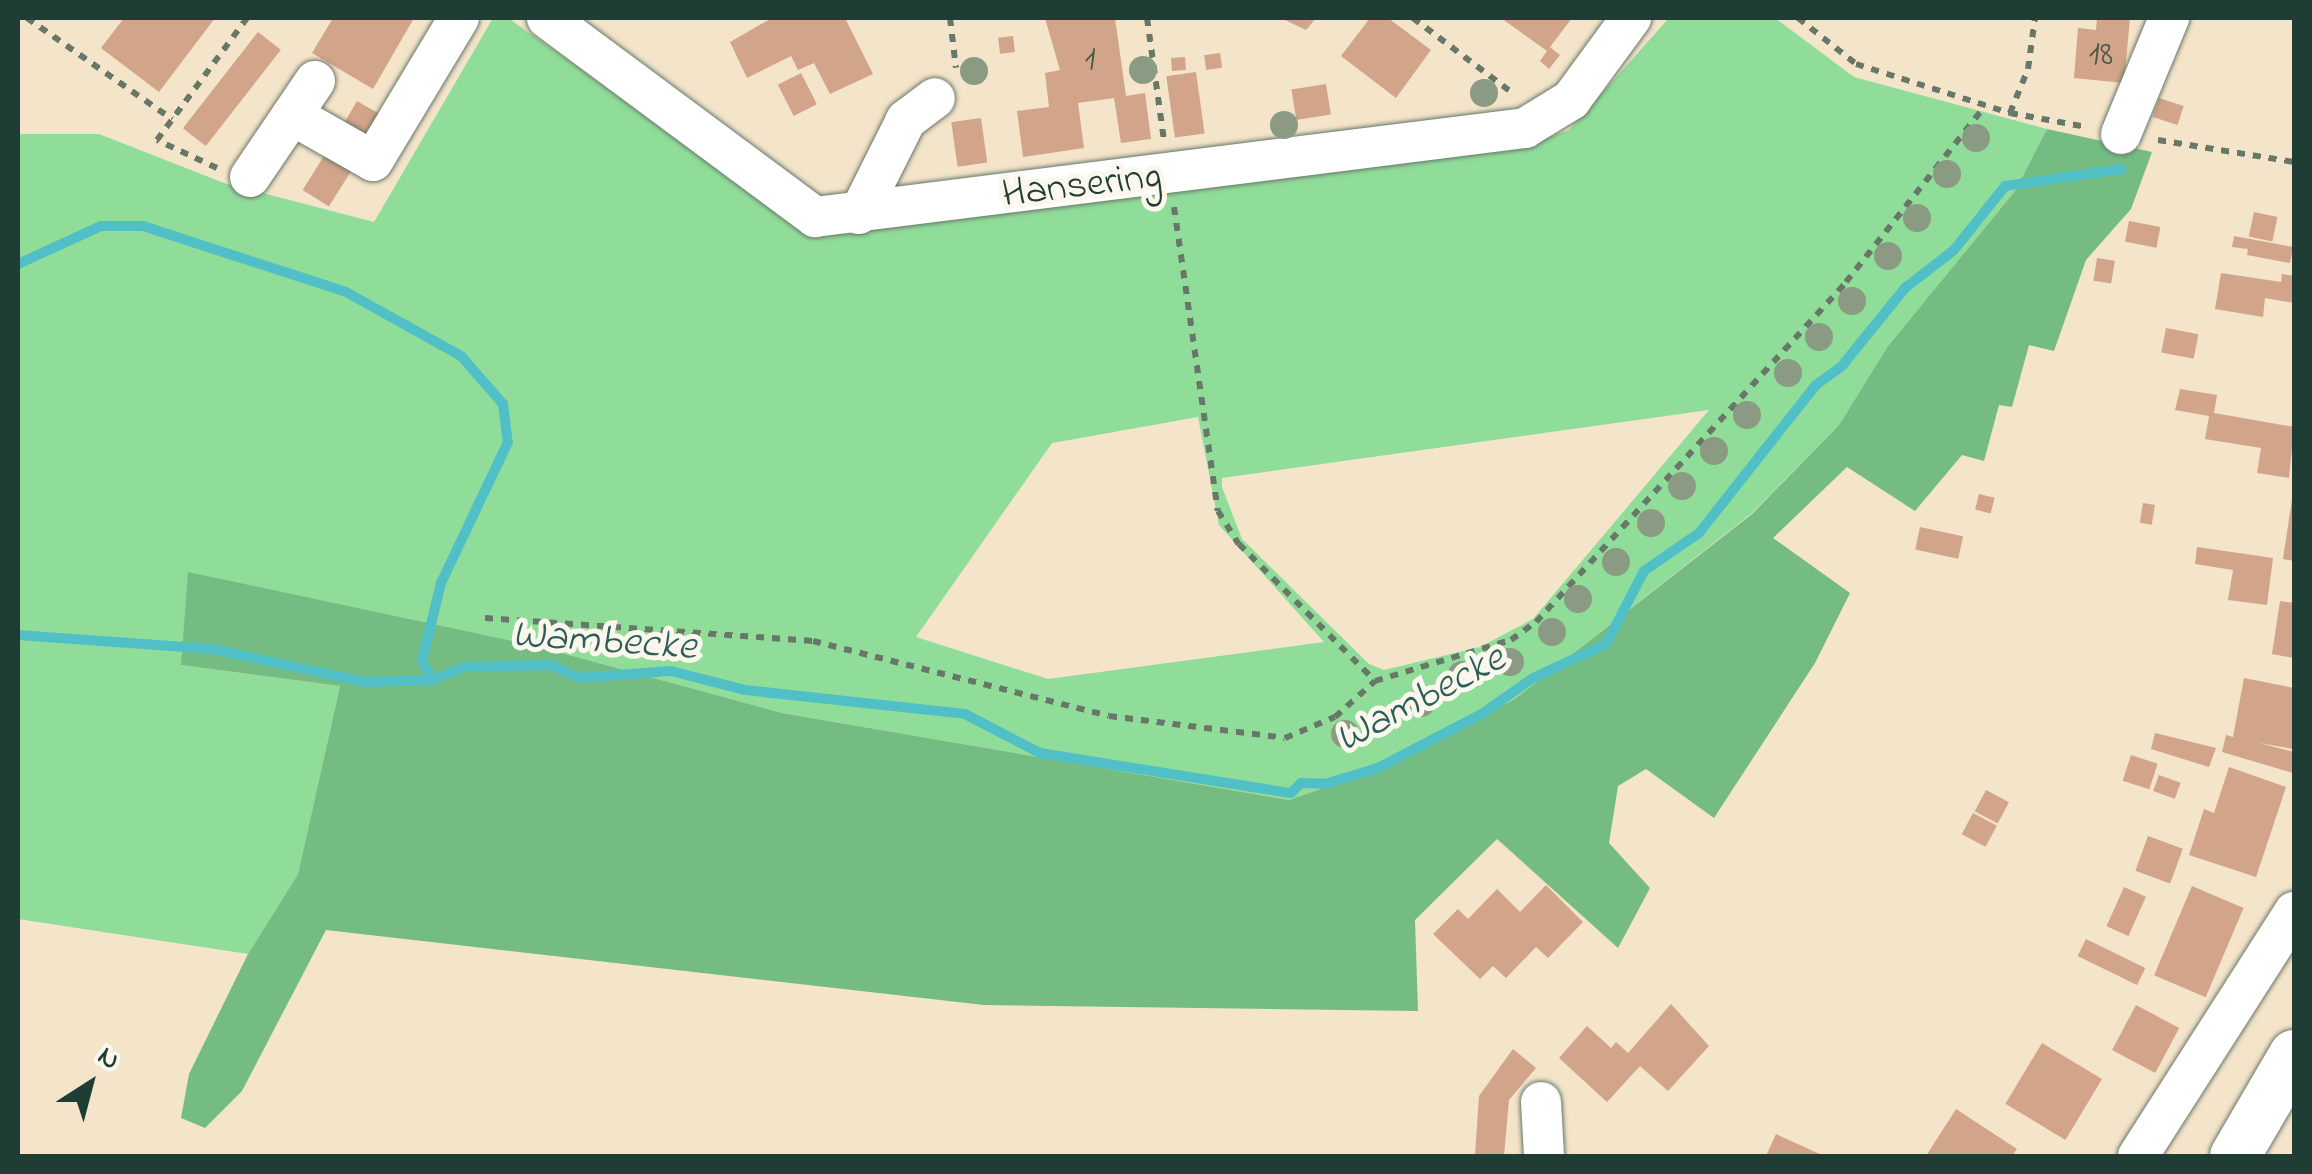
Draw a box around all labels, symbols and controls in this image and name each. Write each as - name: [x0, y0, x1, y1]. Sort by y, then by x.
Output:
- house number: 18: [2089, 35, 2113, 77]
- house number: 1: [1084, 40, 1096, 82]
- street label: Hansering: [1000, 153, 1164, 221]
- water label: Wambecke: [510, 610, 698, 674]
- water label: Wambecke: [1328, 634, 1514, 766]
- north arrow: [40, 1034, 140, 1134]
- text: N: [88, 1037, 128, 1081]

